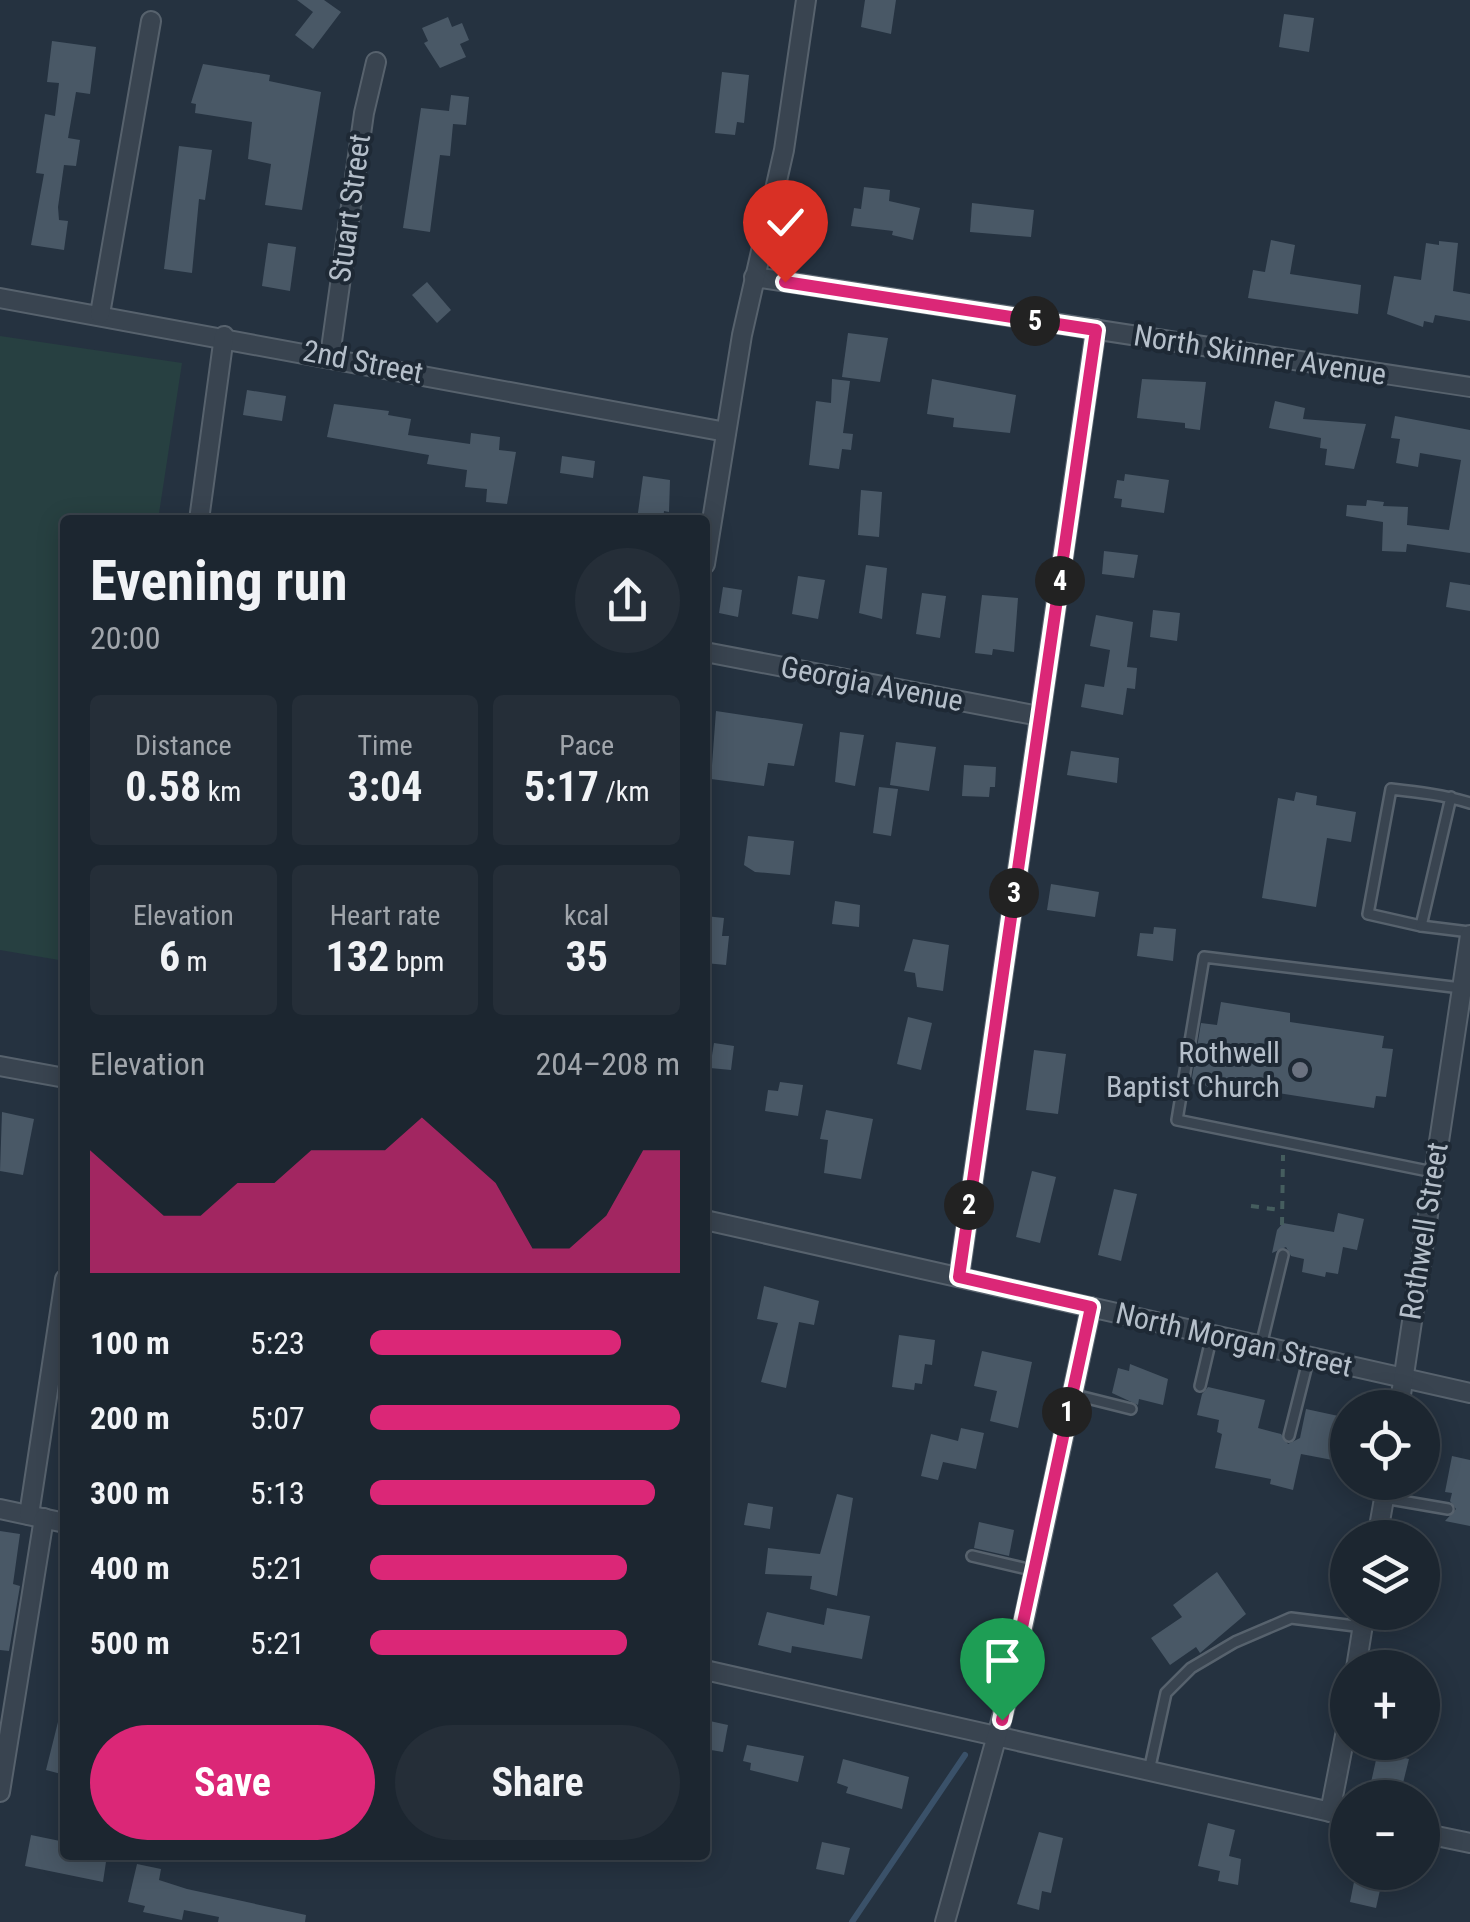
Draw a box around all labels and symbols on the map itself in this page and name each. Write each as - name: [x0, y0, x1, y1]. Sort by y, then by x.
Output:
- street label: Stuart Street: [322, 132, 377, 284]
- pin: [743, 180, 828, 283]
- pin: 5: [1010, 296, 1060, 346]
- street label: North Skinner Avenue: [1131, 317, 1389, 392]
- street label: 2nd Street: [300, 333, 426, 390]
- pin: 4: [1035, 556, 1085, 606]
- street label: Georgia Avenue: [778, 649, 966, 718]
- pin: 3: [989, 868, 1039, 918]
- place label: Rothwell Baptist Church: [1106, 1035, 1280, 1104]
- marker: Rothwell Baptist Church: [1289, 1059, 1311, 1081]
- street label: Rothwell Street: [1392, 1140, 1455, 1322]
- pin: 2: [944, 1180, 994, 1230]
- street label: North Morgan Street: [1113, 1295, 1356, 1384]
- pin: 1: [1042, 1387, 1092, 1437]
- pin: [960, 1618, 1045, 1721]

